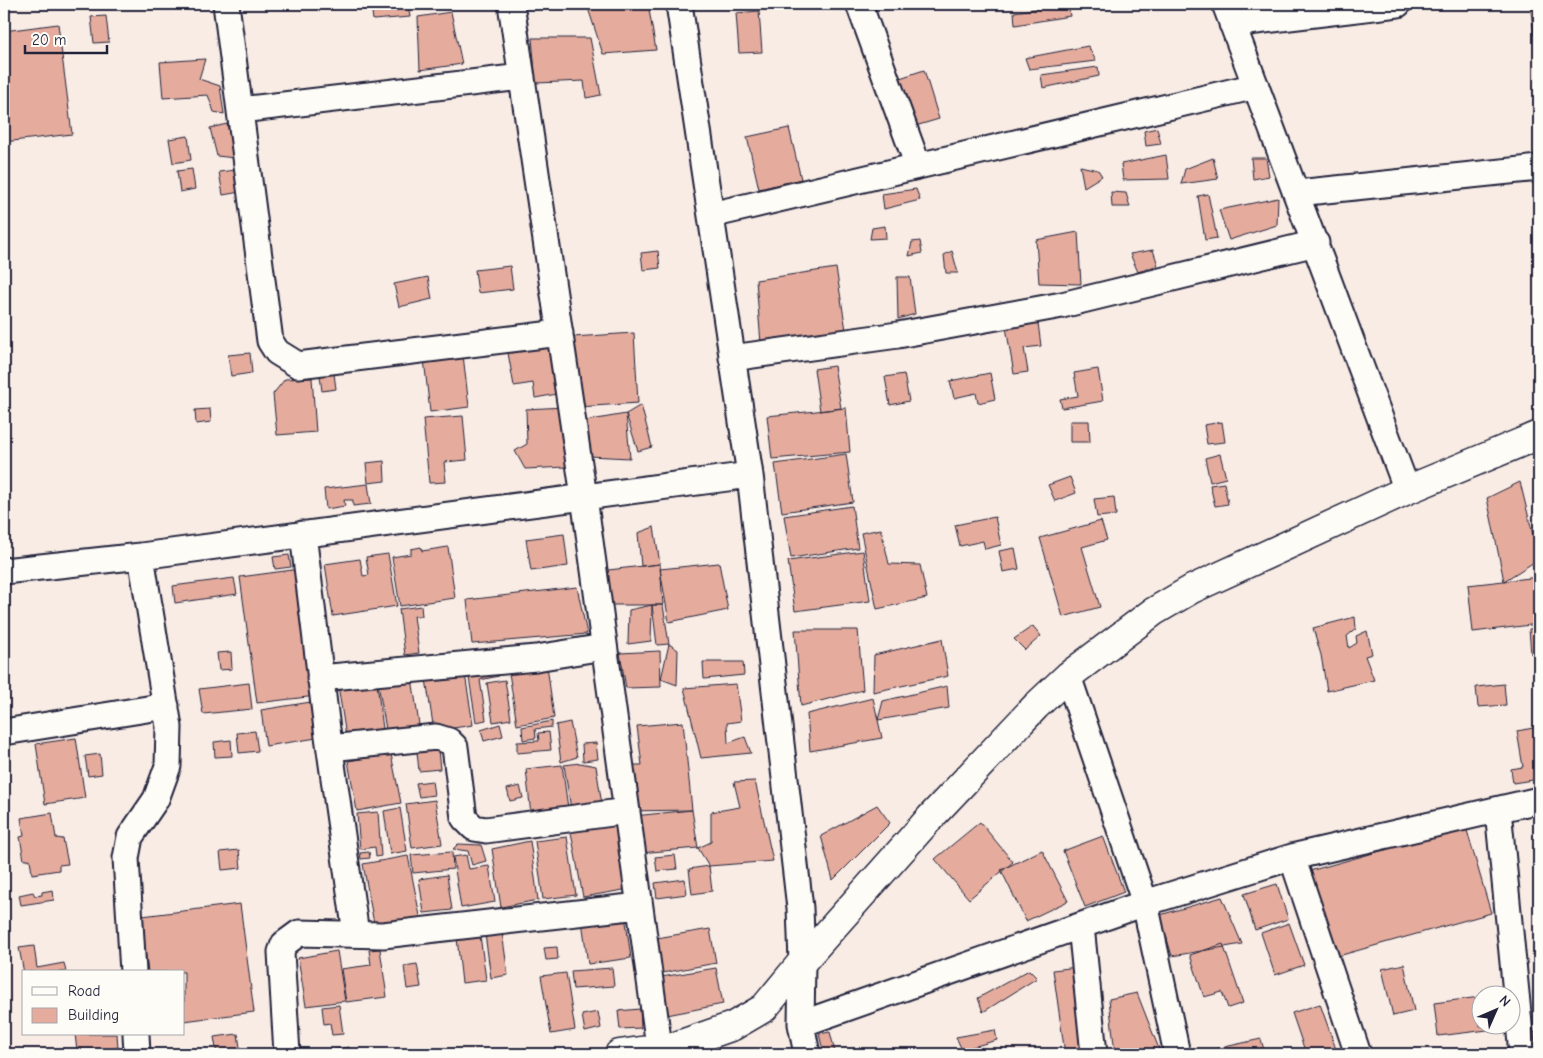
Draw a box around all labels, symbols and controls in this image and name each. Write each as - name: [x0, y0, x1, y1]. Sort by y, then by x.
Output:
- scale bar: [25, 22, 108, 54]
- text: 20 m: [32, 31, 66, 49]
- legend: [22, 970, 185, 1036]
- text: Road: [68, 982, 100, 1000]
- north arrow: [1470, 986, 1520, 1036]
- text: N: [1496, 992, 1514, 1010]
- text: Building: [68, 1006, 119, 1024]

